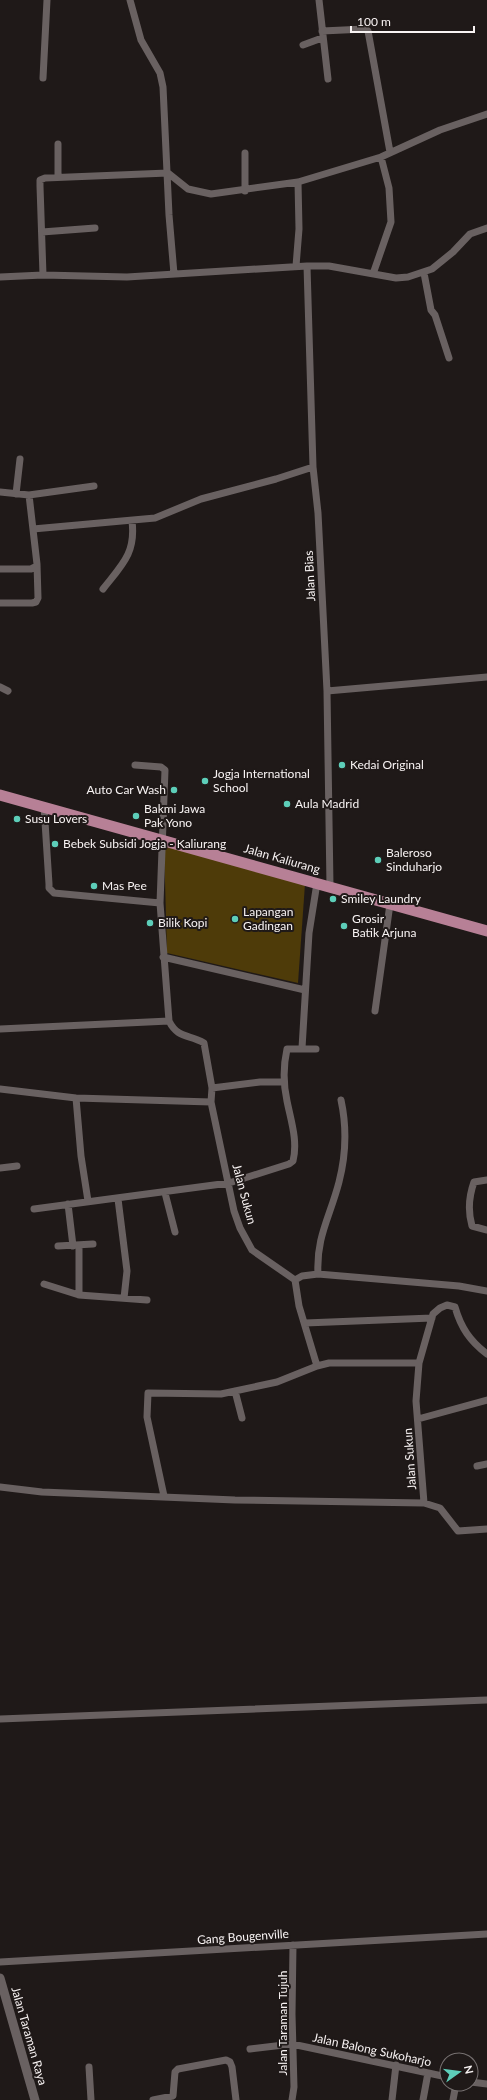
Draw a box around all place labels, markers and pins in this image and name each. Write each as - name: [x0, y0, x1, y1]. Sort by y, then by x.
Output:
- place label: Kedai Original: [350, 757, 424, 772]
- marker: Kedai Original: [337, 760, 347, 770]
- place label: Jogja International School: [213, 766, 310, 795]
- marker: Jogja International School: [200, 776, 210, 786]
- place label: Auto Car Wash: [87, 782, 166, 797]
- marker: Auto Car Wash: [169, 785, 179, 795]
- place label: Aula Madrid: [295, 796, 359, 811]
- marker: Aula Madrid: [282, 799, 292, 809]
- place label: Bakmi Jawa Pak Yono: [144, 801, 205, 830]
- place label: Susu Lovers: [25, 811, 87, 826]
- marker: Bakmi Jawa Pak Yono: [131, 811, 141, 821]
- marker: Susu Lovers: [12, 814, 22, 824]
- place label: Bebek Subsidi Jogja - Kaliurang: [63, 836, 226, 851]
- marker: Bebek Subsidi Jogja - Kaliurang: [50, 839, 60, 849]
- place label: Baleroso Sinduharjo: [386, 845, 442, 874]
- marker: Baleroso Sinduharjo: [373, 855, 383, 865]
- place label: Mas Pee: [102, 878, 147, 893]
- marker: Mas Pee: [89, 881, 99, 891]
- place label: Smiley Laundry: [341, 891, 422, 906]
- marker: Smiley Laundry: [328, 894, 338, 904]
- place label: Lapangan Gadingan: [243, 904, 293, 933]
- place label: Grosir Batik Arjuna: [352, 911, 416, 940]
- marker: Lapangan Gadingan: [230, 914, 240, 924]
- place label: Bilik Kopi: [158, 915, 207, 930]
- marker: Bilik Kopi: [145, 918, 155, 928]
- marker: Grosir Batik Arjuna: [339, 921, 349, 931]

